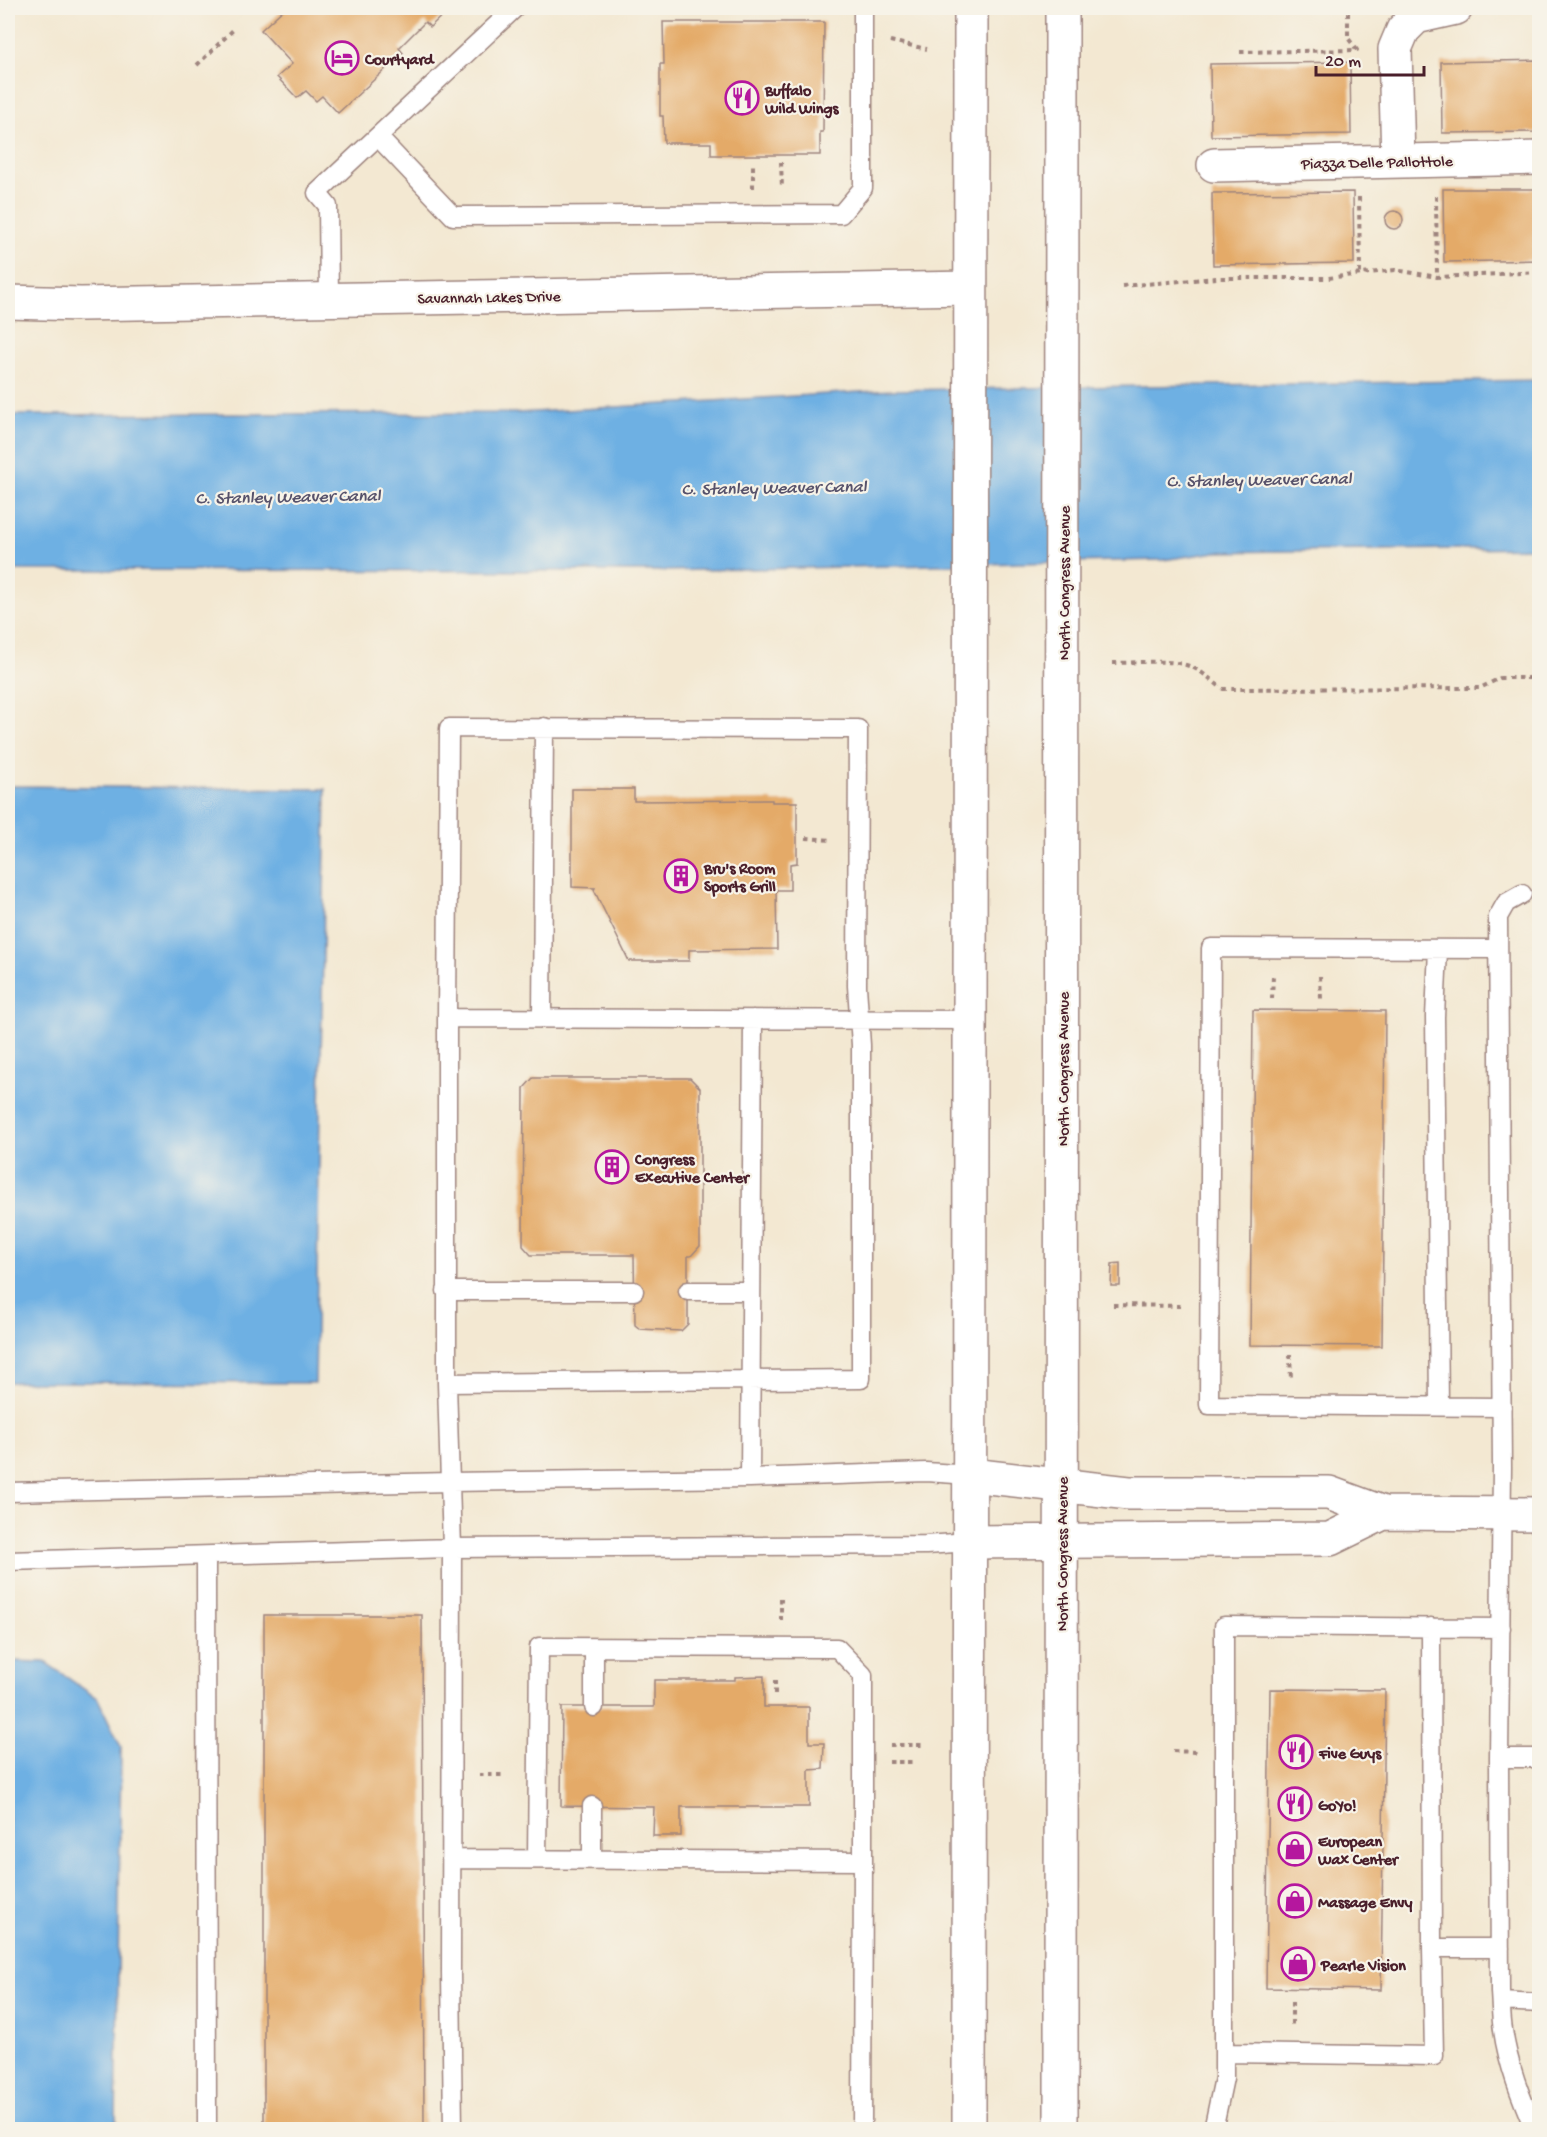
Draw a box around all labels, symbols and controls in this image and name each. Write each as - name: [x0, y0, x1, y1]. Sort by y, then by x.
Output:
- scale bar: [1316, 39, 1424, 77]
- hotel icon: Courtyard: [324, 40, 360, 76]
- place label: Courtyard: [364, 52, 435, 71]
- text: 20 m: [1325, 52, 1361, 73]
- restaurant icon: Buffalo Wild Wings: [724, 80, 760, 116]
- place label: Buffalo Wild Wings: [764, 82, 840, 120]
- street label: Piazza Delle Pallottole: [1300, 154, 1454, 175]
- street label: Savannah Lakes Drive: [417, 289, 562, 310]
- water label: C. Stanley Weaver Canal: [1166, 469, 1353, 494]
- water label: C. Stanley Weaver Canal: [681, 477, 868, 502]
- water label: C. Stanley Weaver Canal: [195, 486, 382, 511]
- street label: North Congress Avenue: [1057, 505, 1076, 660]
- building icon: Bru's Room Sports Grill: [663, 858, 699, 894]
- place label: Bru's Room Sports Grill: [703, 861, 776, 898]
- street label: North Congress Avenue: [1056, 991, 1075, 1146]
- building icon: Congress Executive Center: [594, 1149, 630, 1185]
- place label: Congress Executive Center: [634, 1152, 751, 1189]
- street label: North Congress Avenue: [1055, 1476, 1074, 1631]
- restaurant icon: Five Guys: [1278, 1734, 1314, 1770]
- place label: Five Guys: [1318, 1746, 1382, 1765]
- restaurant icon: GoYo!: [1277, 1786, 1313, 1822]
- place label: GoYo!: [1318, 1798, 1356, 1817]
- shop icon: European Wax Center: [1277, 1831, 1313, 1867]
- place label: European Wax Center: [1317, 1834, 1400, 1871]
- shop icon: Massage Envy: [1277, 1883, 1313, 1919]
- place label: Massage Envy: [1318, 1895, 1412, 1914]
- shop icon: Pearle Vision: [1280, 1946, 1316, 1982]
- place label: Pearle Vision: [1320, 1958, 1406, 1977]

